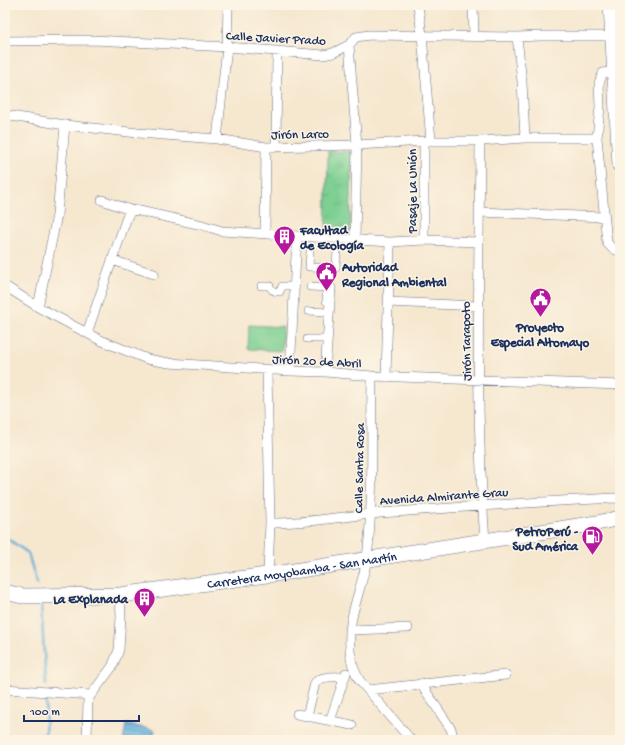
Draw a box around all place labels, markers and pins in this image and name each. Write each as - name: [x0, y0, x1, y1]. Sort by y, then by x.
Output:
- building icon: Facultad de Ecología: [272, 223, 298, 256]
- place label: Facultad de Ecología: [299, 224, 364, 254]
- public building icon: Autoridad Regional Ambiental: [313, 260, 339, 293]
- place label: Autoridad Regional Ambiental: [341, 261, 447, 291]
- public building icon: Proyecto Especial Altomayo: [527, 285, 553, 318]
- place label: Proyecto Especial Altomayo: [491, 321, 590, 352]
- fuel station icon: PetroPerú - Sud América: [580, 524, 606, 557]
- place label: PetroPerú - Sud América: [513, 525, 579, 555]
- building icon: La Explanada: [131, 585, 157, 618]
- place label: La Explanada: [53, 593, 129, 609]

